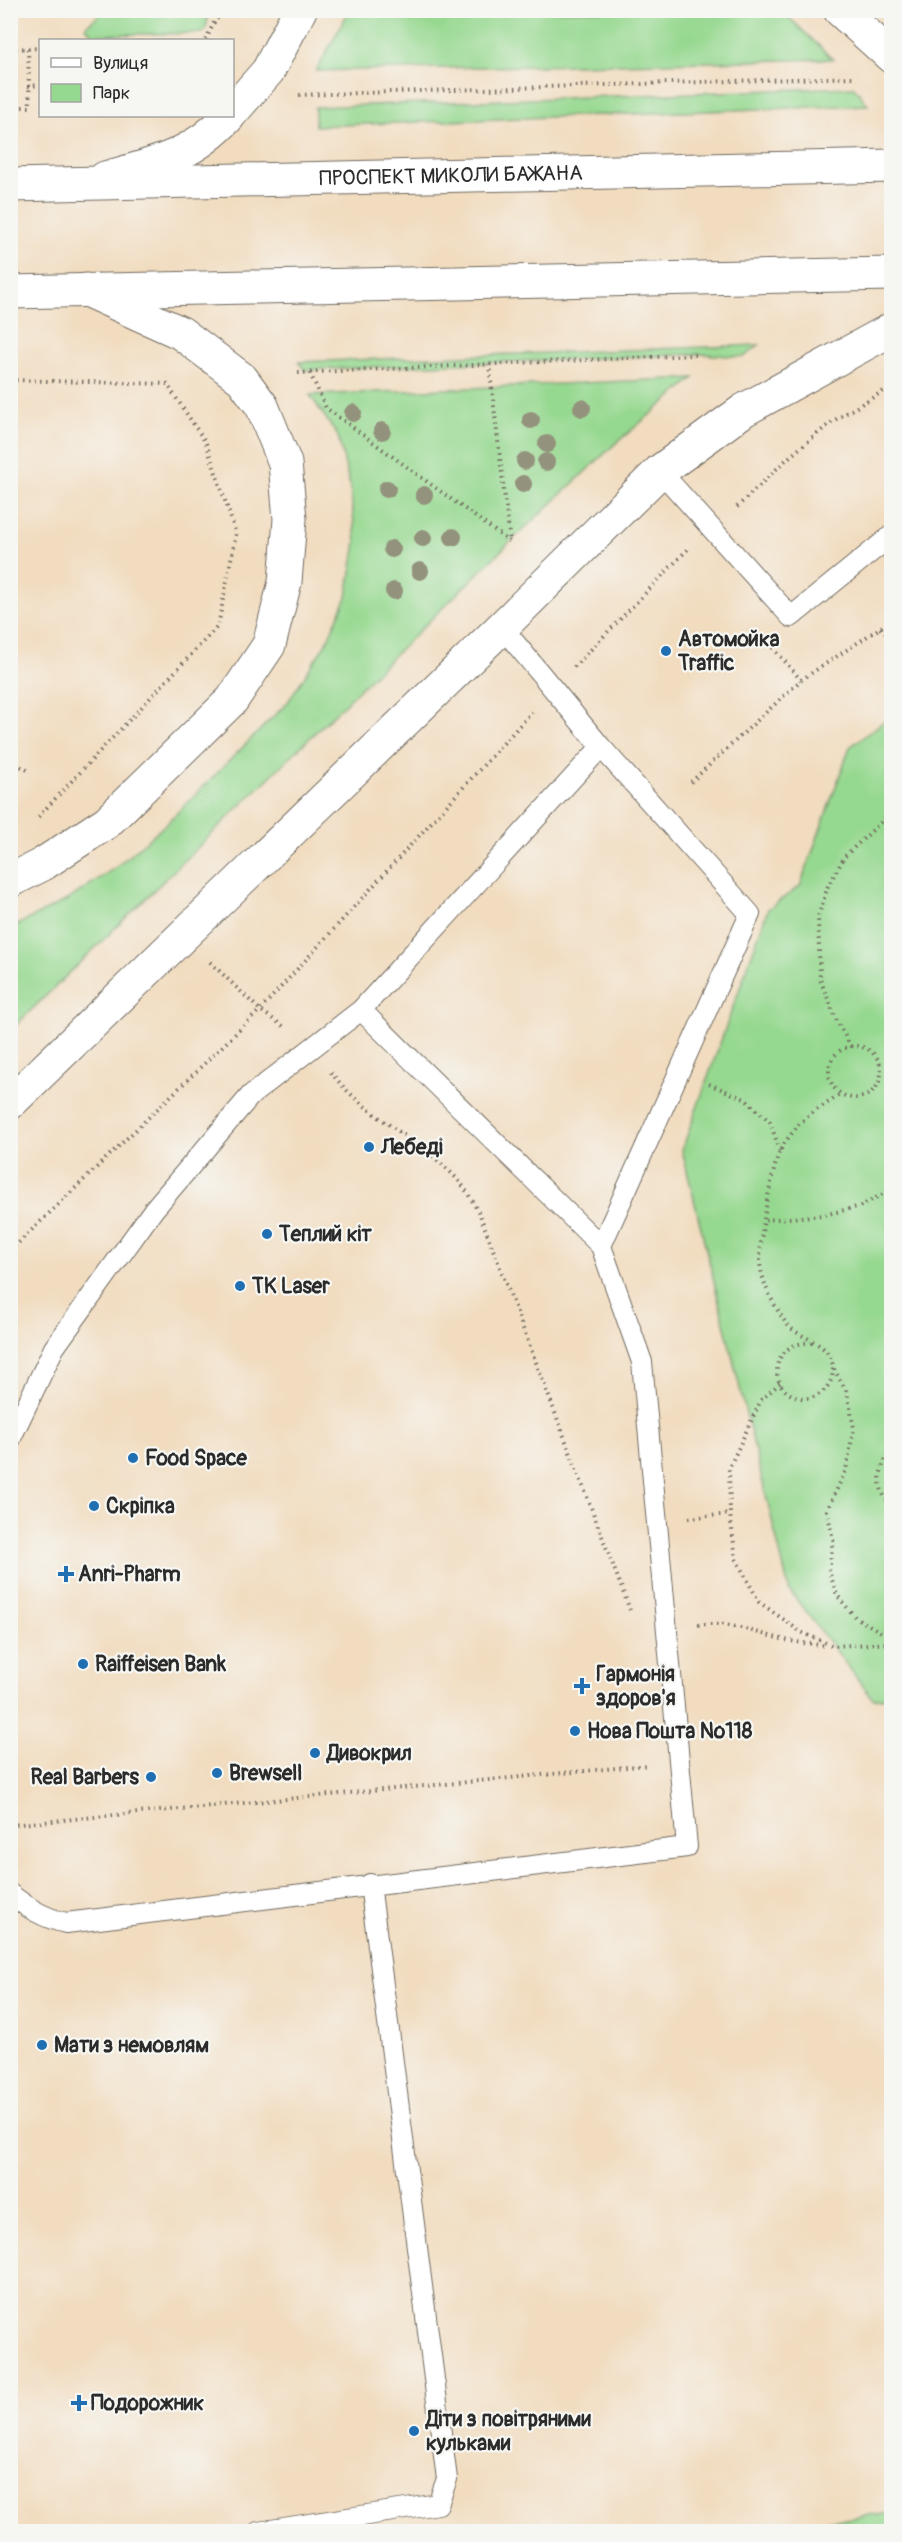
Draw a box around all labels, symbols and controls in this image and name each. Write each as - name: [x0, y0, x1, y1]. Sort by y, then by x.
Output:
- legend: [39, 39, 234, 117]
- text: Вулиця: [93, 52, 148, 75]
- text: Парк: [93, 82, 130, 105]
- street label: ПРОСПЕКТ МИКОЛИ БАЖАНА: [319, 159, 583, 192]
- place label: Автомойка Traffic: [677, 626, 780, 677]
- marker: Автомойка Traffic: [659, 644, 673, 658]
- place label: Лебеді: [380, 1134, 443, 1161]
- marker: Лебеді: [362, 1140, 376, 1154]
- place label: Теплий кіт: [278, 1221, 372, 1248]
- marker: Теплий кіт: [260, 1227, 274, 1241]
- place label: TK Laser: [251, 1273, 330, 1300]
- marker: TK Laser: [233, 1279, 247, 1293]
- place label: Food Space: [145, 1445, 248, 1472]
- marker: Food Space: [126, 1451, 140, 1465]
- place label: Скріпка: [106, 1493, 175, 1520]
- marker: Скріпка: [87, 1499, 101, 1513]
- place label: Anri-Pharm: [78, 1561, 181, 1588]
- marker: Anri-Pharm: [59, 1567, 73, 1581]
- place label: Raiffeisen Bank: [95, 1651, 226, 1678]
- marker: Raiffeisen Bank: [76, 1657, 90, 1671]
- place label: Гармонія здоров'я: [596, 1661, 676, 1712]
- marker: Гармонія здоров'я: [573, 1677, 591, 1695]
- place label: Нова Пошта №118: [587, 1718, 753, 1745]
- marker: Нова Пошта №118: [568, 1724, 582, 1738]
- place label: Дивокрил: [325, 1740, 412, 1767]
- marker: Дивокрил: [308, 1746, 322, 1760]
- place label: Brewsell: [229, 1760, 302, 1787]
- place label: Real Barbers: [30, 1764, 140, 1791]
- marker: Brewsell: [210, 1766, 224, 1780]
- marker: Real Barbers: [144, 1770, 158, 1784]
- place label: Мати з немовлям: [54, 2032, 209, 2059]
- marker: Мати з немовлям: [35, 2038, 49, 2052]
- place label: Подорожник: [91, 2390, 204, 2417]
- marker: Подорожник: [72, 2396, 86, 2410]
- place label: Діти з повітряними кульками: [424, 2406, 591, 2457]
- marker: Діти з повітряними кульками: [407, 2424, 421, 2438]

